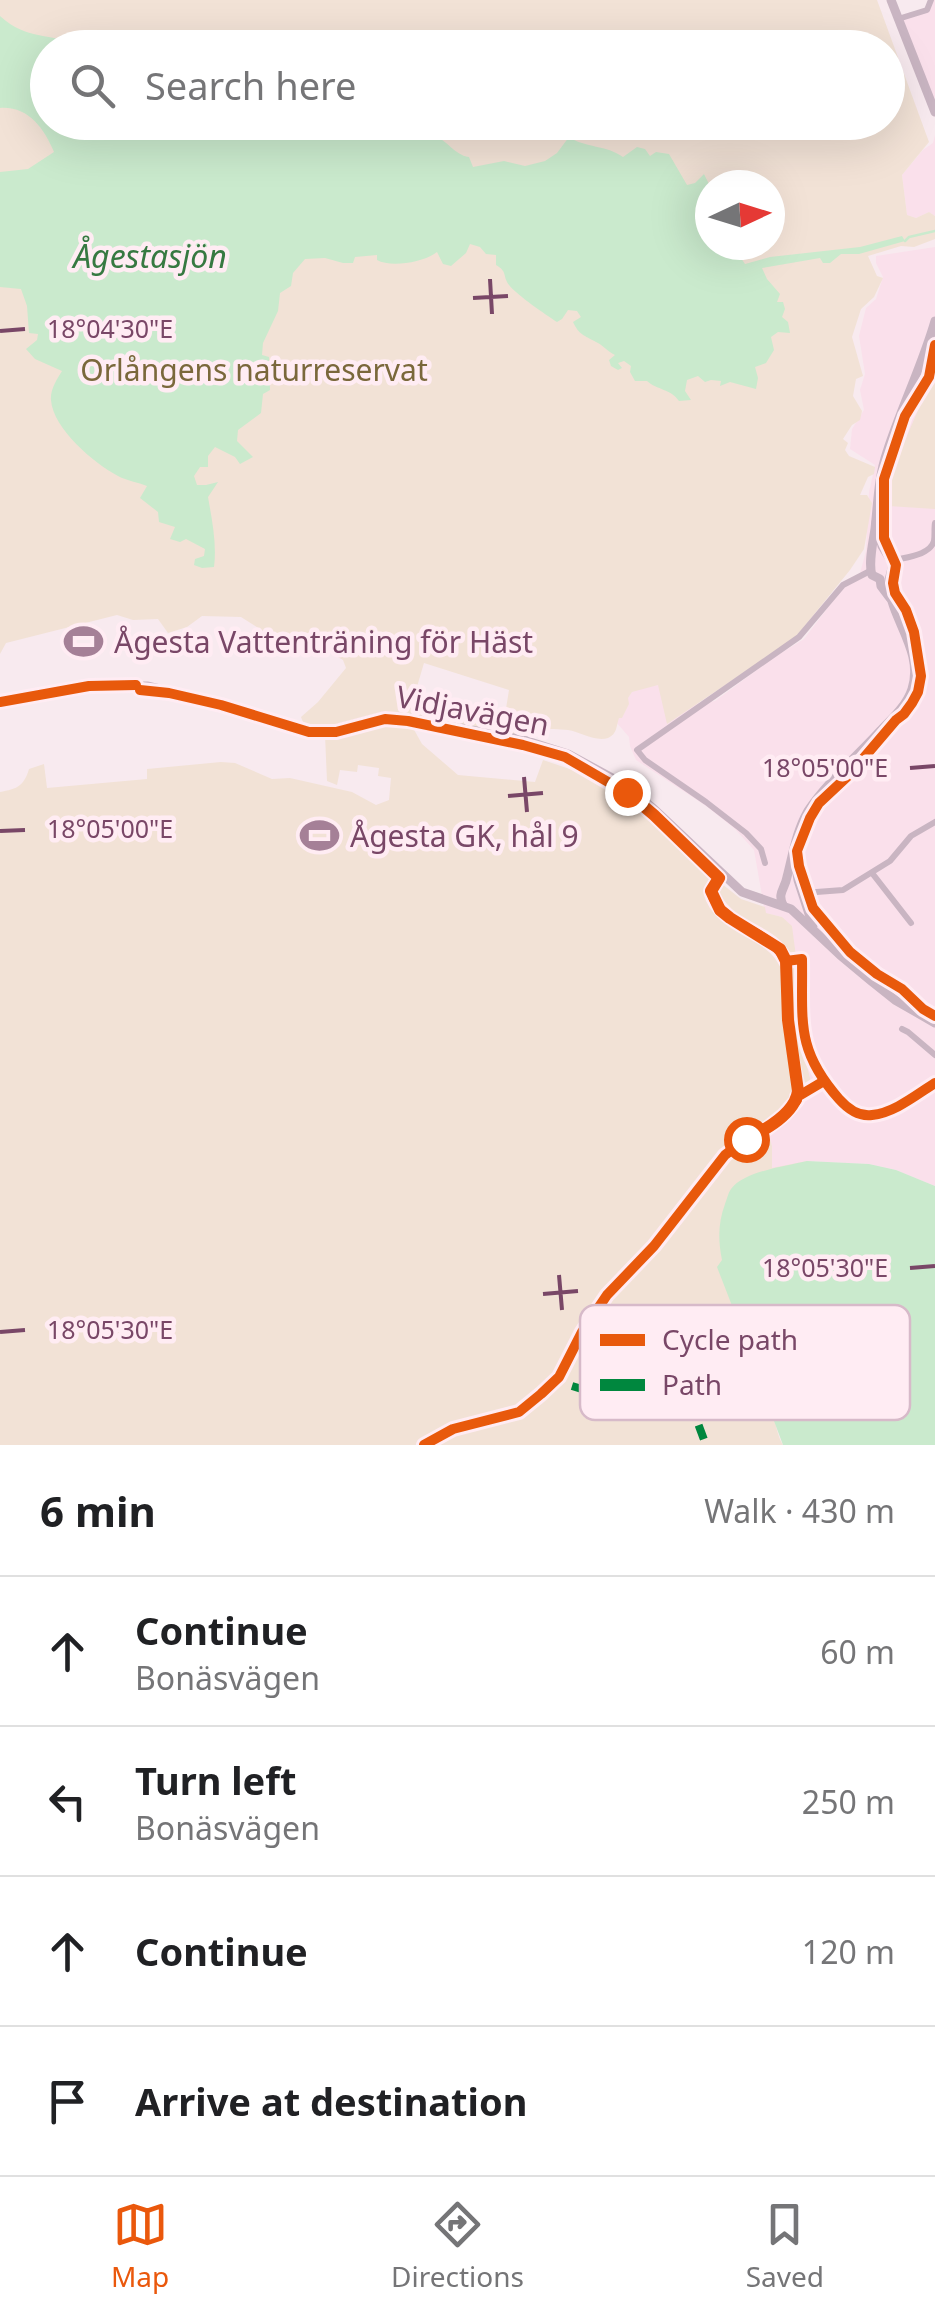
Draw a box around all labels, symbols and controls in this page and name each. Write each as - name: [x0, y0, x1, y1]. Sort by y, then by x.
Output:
- search box: [30, 30, 905, 140]
- icon: search: [65, 58, 120, 113]
- text: Search here: [145, 59, 356, 111]
- north arrow: [695, 170, 785, 260]
- water label: Ågestasjön: [71, 234, 227, 277]
- text: 18°04'30"E: [47, 311, 173, 345]
- park label: Orlångens naturreservat: [80, 349, 428, 390]
- sports icon: Ågesta Vattenträning för Häst: [63, 620, 105, 662]
- place label: Ågesta Vattenträning för Häst: [114, 621, 533, 662]
- street label: Vidjavägen: [393, 675, 553, 745]
- text: 18°05'00"E: [762, 750, 888, 784]
- route end: [605, 770, 651, 816]
- text: 18°05'00"E: [47, 811, 173, 845]
- sports icon: Ågesta GK, hål 9: [299, 814, 341, 856]
- place label: Ågesta GK, hål 9: [350, 815, 579, 856]
- route start: [724, 1117, 770, 1163]
- text: 18°05'30"E: [762, 1250, 888, 1284]
- legend: [580, 1305, 910, 1420]
- text: 18°05'30"E: [47, 1312, 173, 1346]
- text: Cycle path: [662, 1320, 798, 1358]
- text: Path: [662, 1365, 722, 1403]
- text: 6 min: [40, 1482, 156, 1539]
- text: Walk · 430 m: [704, 1489, 895, 1532]
- text: Continue: [135, 1604, 308, 1656]
- icon: ahead: [40, 1624, 95, 1679]
- text: 60 m: [820, 1630, 895, 1673]
- text: Bonäsvägen: [135, 1656, 320, 1699]
- text: Turn left: [135, 1754, 297, 1806]
- icon: left: [40, 1774, 95, 1829]
- text: 250 m: [802, 1780, 895, 1823]
- text: Bonäsvägen: [135, 1806, 320, 1849]
- icon: ahead: [40, 1924, 95, 1979]
- text: Continue: [135, 1925, 308, 1977]
- text: 120 m: [802, 1930, 895, 1973]
- icon: arrive: [40, 2074, 95, 2129]
- text: Arrive at destination: [135, 2075, 527, 2127]
- tab: Map: [111, 2197, 169, 2295]
- tab: Directions: [391, 2197, 524, 2295]
- tab: Saved: [746, 2197, 824, 2295]

